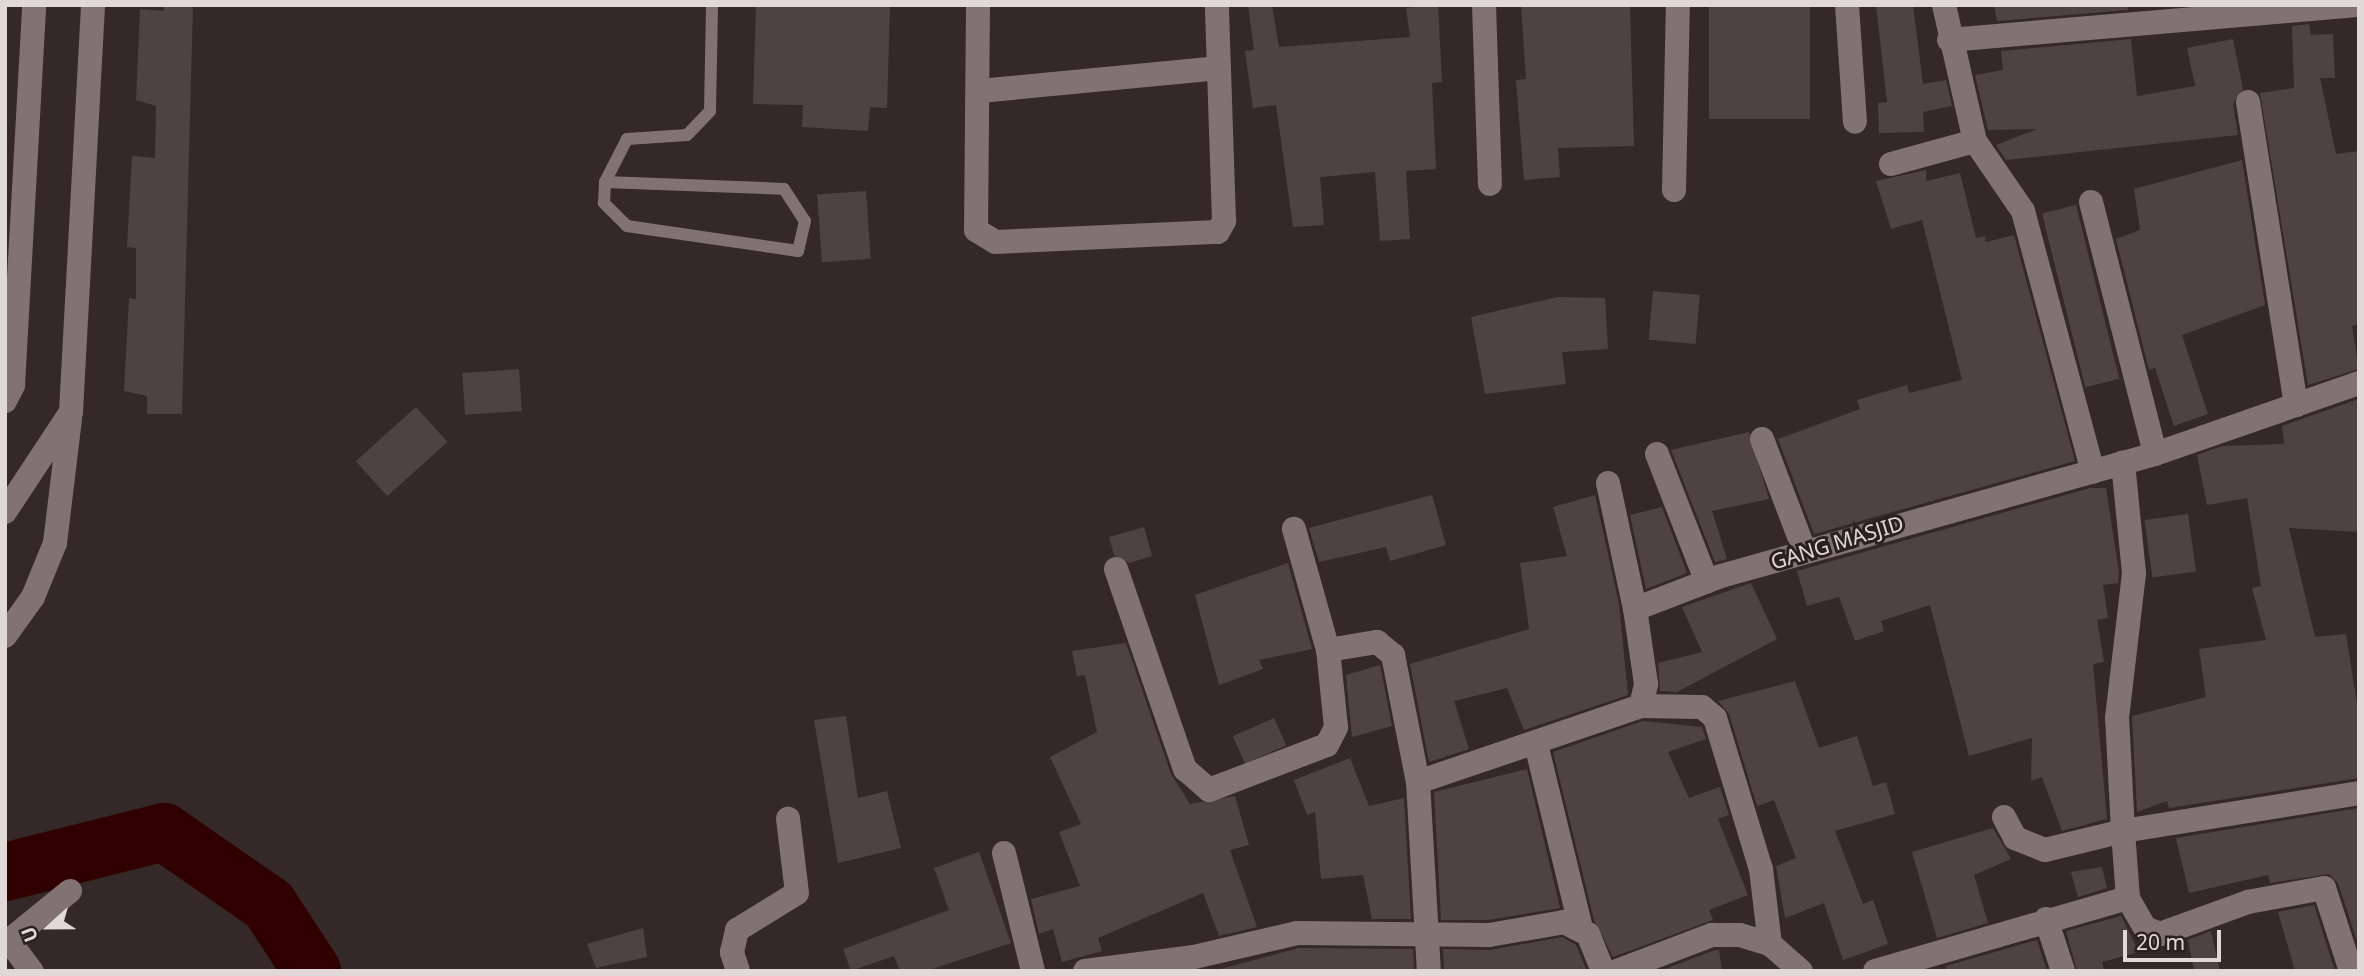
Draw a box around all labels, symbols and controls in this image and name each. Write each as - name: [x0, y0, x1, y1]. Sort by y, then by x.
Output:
- street label: GANG MASJID: [1768, 510, 1906, 574]
- north arrow: [14, 892, 84, 962]
- scale bar: [2126, 916, 2224, 960]
- text: U: [15, 923, 44, 946]
- text: 20 m: [2136, 928, 2185, 956]

